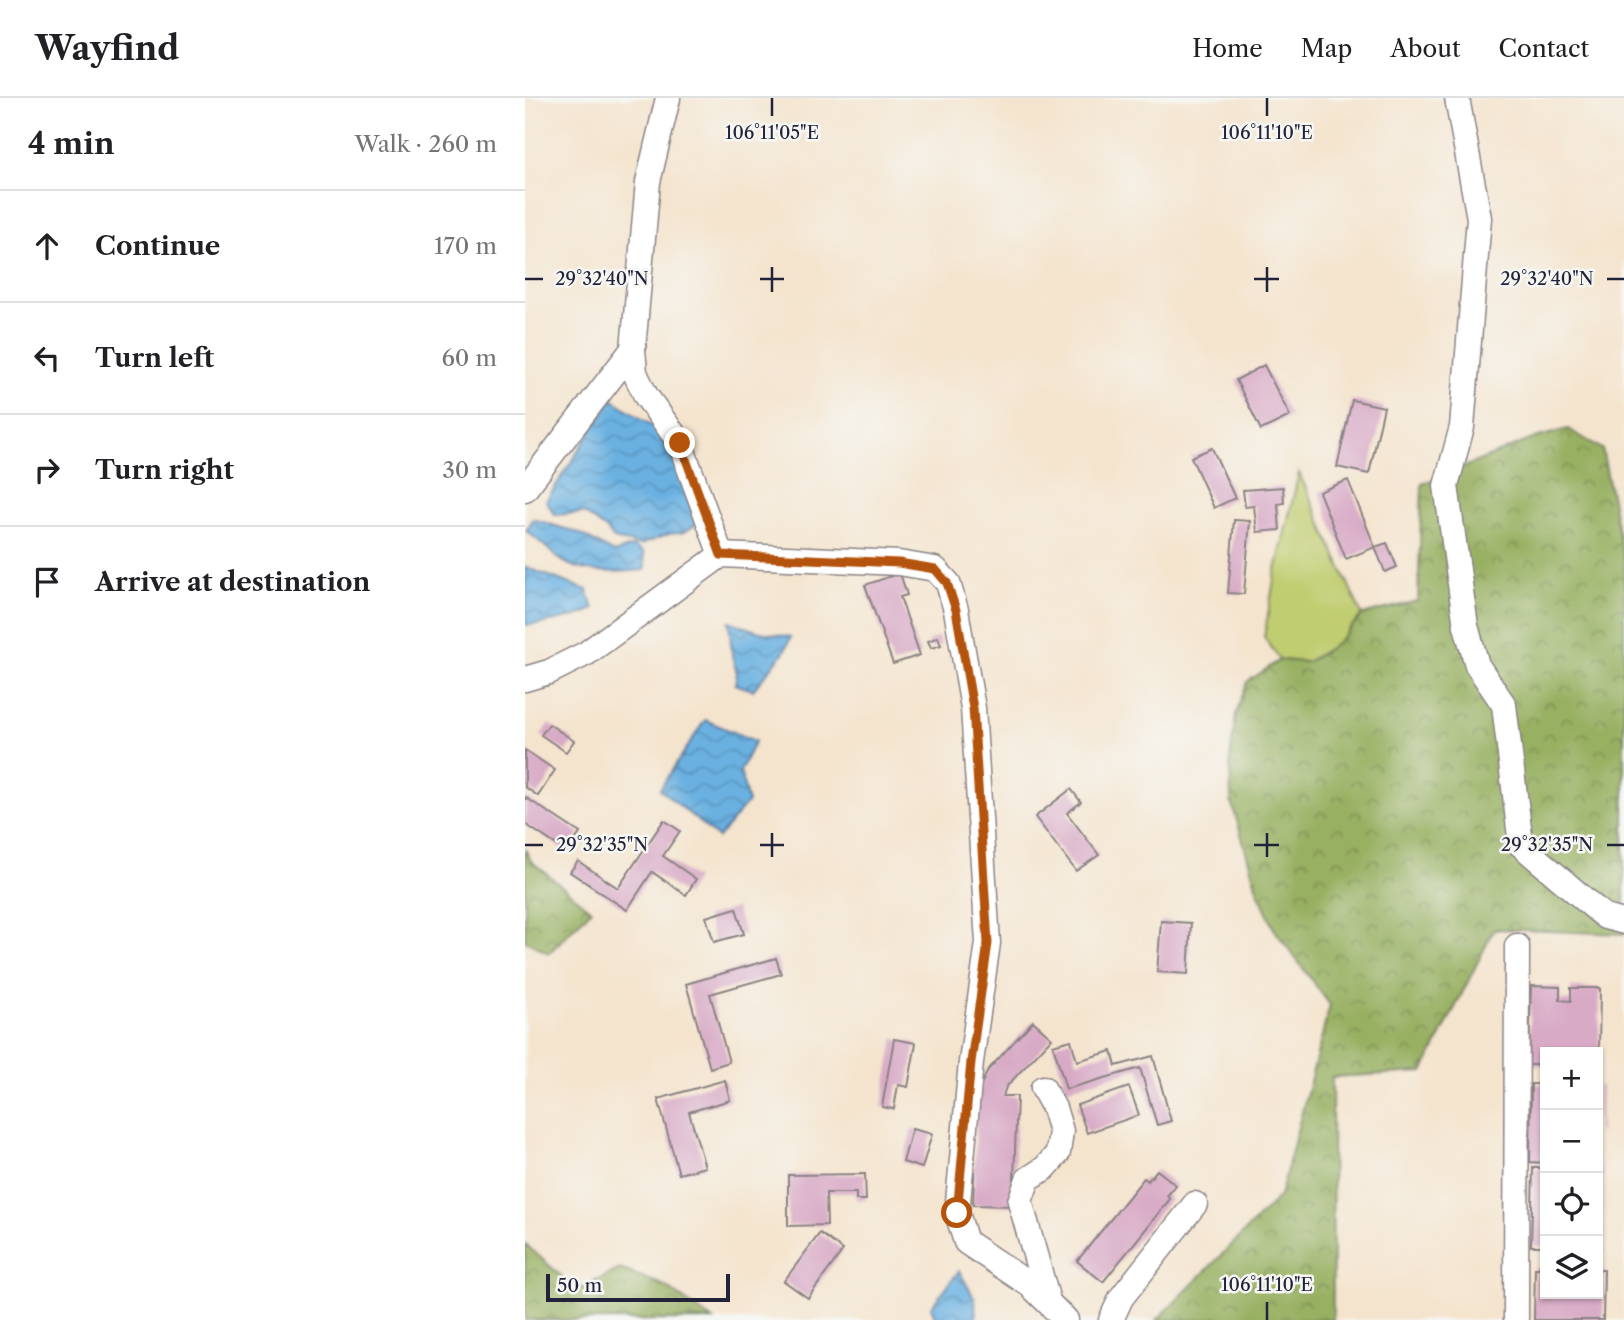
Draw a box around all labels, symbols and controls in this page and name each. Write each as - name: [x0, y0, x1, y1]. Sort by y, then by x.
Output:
- text: Wayfind: [35, 28, 179, 69]
- text: Home: [1192, 34, 1263, 63]
- text: Map: [1301, 34, 1352, 63]
- text: About: [1390, 34, 1461, 63]
- text: Contact: [1499, 34, 1589, 63]
- text: 106°11'05"E: [725, 122, 819, 144]
- text: 106°11'10"E: [1221, 122, 1313, 144]
- text: 4 min: [28, 125, 114, 162]
- text: Walk · 260 m: [355, 130, 497, 158]
- icon: ahead: [28, 227, 66, 265]
- text: Continue: [95, 230, 220, 262]
- text: 170 m: [434, 232, 497, 260]
- text: 29°32'40"N: [555, 268, 649, 290]
- text: 29°32'40"N: [1500, 268, 1594, 290]
- icon: left: [28, 339, 66, 377]
- text: Turn left: [95, 342, 214, 374]
- text: 60 m: [441, 344, 497, 372]
- route end: [664, 427, 695, 458]
- icon: right: [28, 451, 66, 489]
- text: Turn right: [95, 454, 234, 486]
- text: 30 m: [442, 456, 497, 484]
- icon: arrive: [28, 563, 66, 601]
- text: Arrive at destination: [95, 566, 370, 598]
- text: 29°32'35"N: [556, 834, 648, 856]
- text: 29°32'35"N: [1501, 834, 1593, 856]
- map controls: [1540, 1047, 1603, 1299]
- button: +: [1540, 1047, 1603, 1110]
- button: −: [1540, 1110, 1603, 1173]
- button: locate: [1540, 1173, 1603, 1236]
- route start: [941, 1197, 972, 1228]
- button: layers: [1540, 1236, 1603, 1299]
- scale bar: [546, 1271, 730, 1303]
- text: 50 m: [557, 1274, 602, 1297]
- text: 106°11'10"E: [1221, 1274, 1313, 1296]

